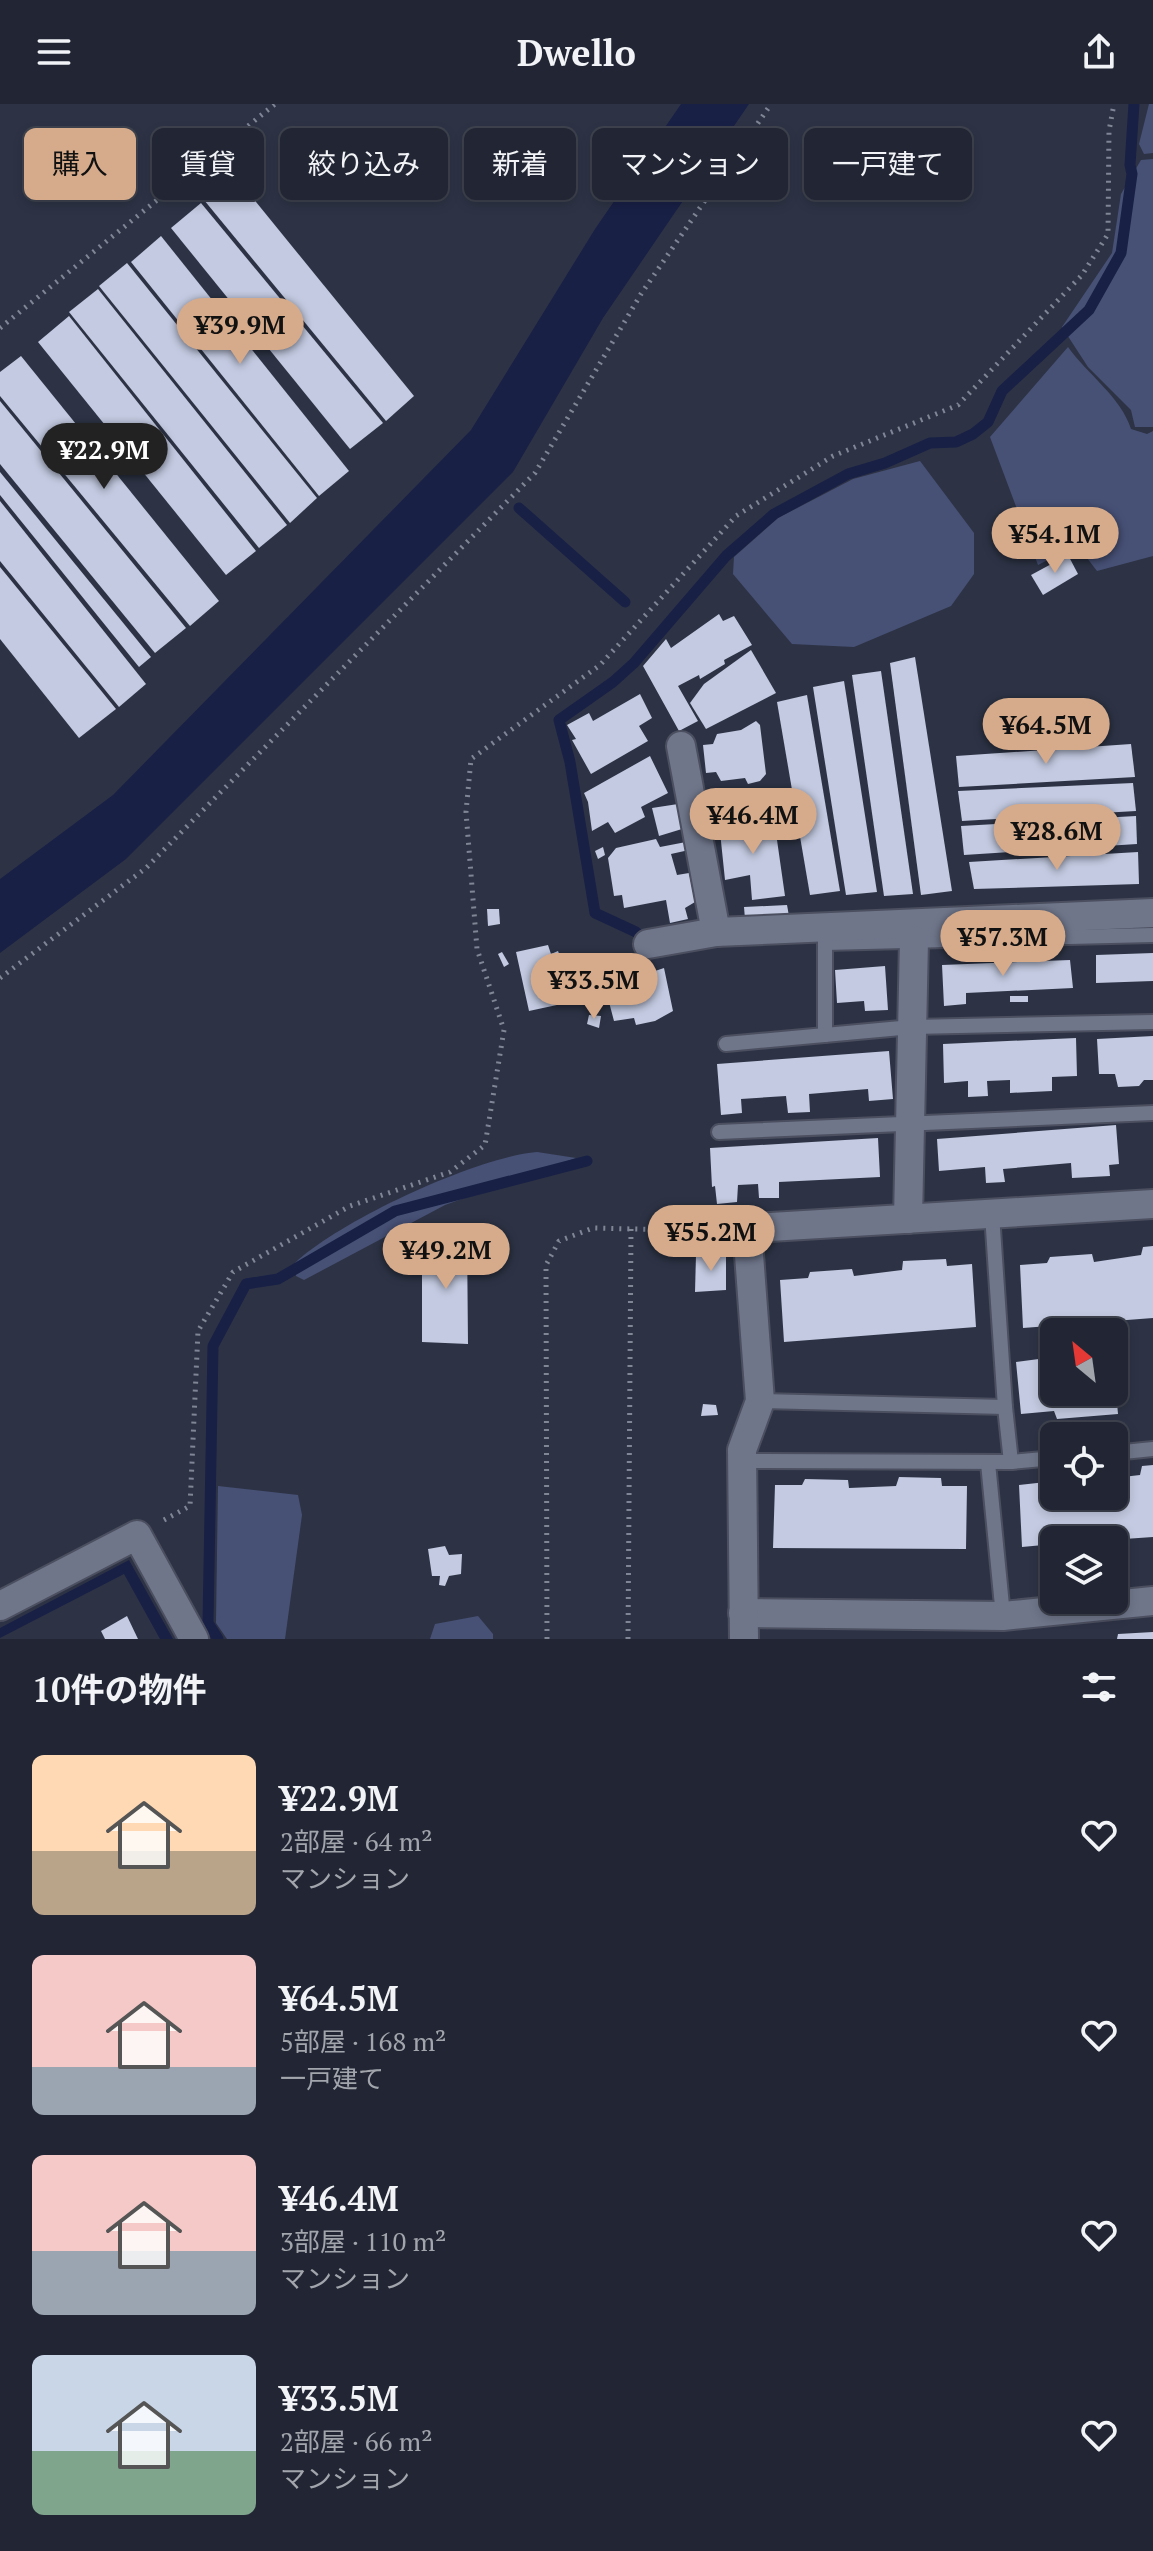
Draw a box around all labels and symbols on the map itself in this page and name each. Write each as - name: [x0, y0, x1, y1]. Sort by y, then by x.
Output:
- pin: ¥39.9M: [175, 298, 305, 366]
- pin: ¥22.9M: [39, 423, 169, 491]
- pin: ¥54.1M: [990, 507, 1120, 575]
- pin: ¥64.5M: [981, 698, 1111, 766]
- pin: ¥46.4M: [688, 788, 818, 856]
- pin: ¥28.6M: [992, 804, 1122, 872]
- pin: ¥57.3M: [938, 910, 1068, 978]
- pin: ¥33.5M: [529, 953, 659, 1021]
- pin: ¥55.2M: [646, 1205, 776, 1273]
- pin: ¥49.2M: [381, 1223, 511, 1291]
- north arrow: [1040, 1318, 1128, 1406]

